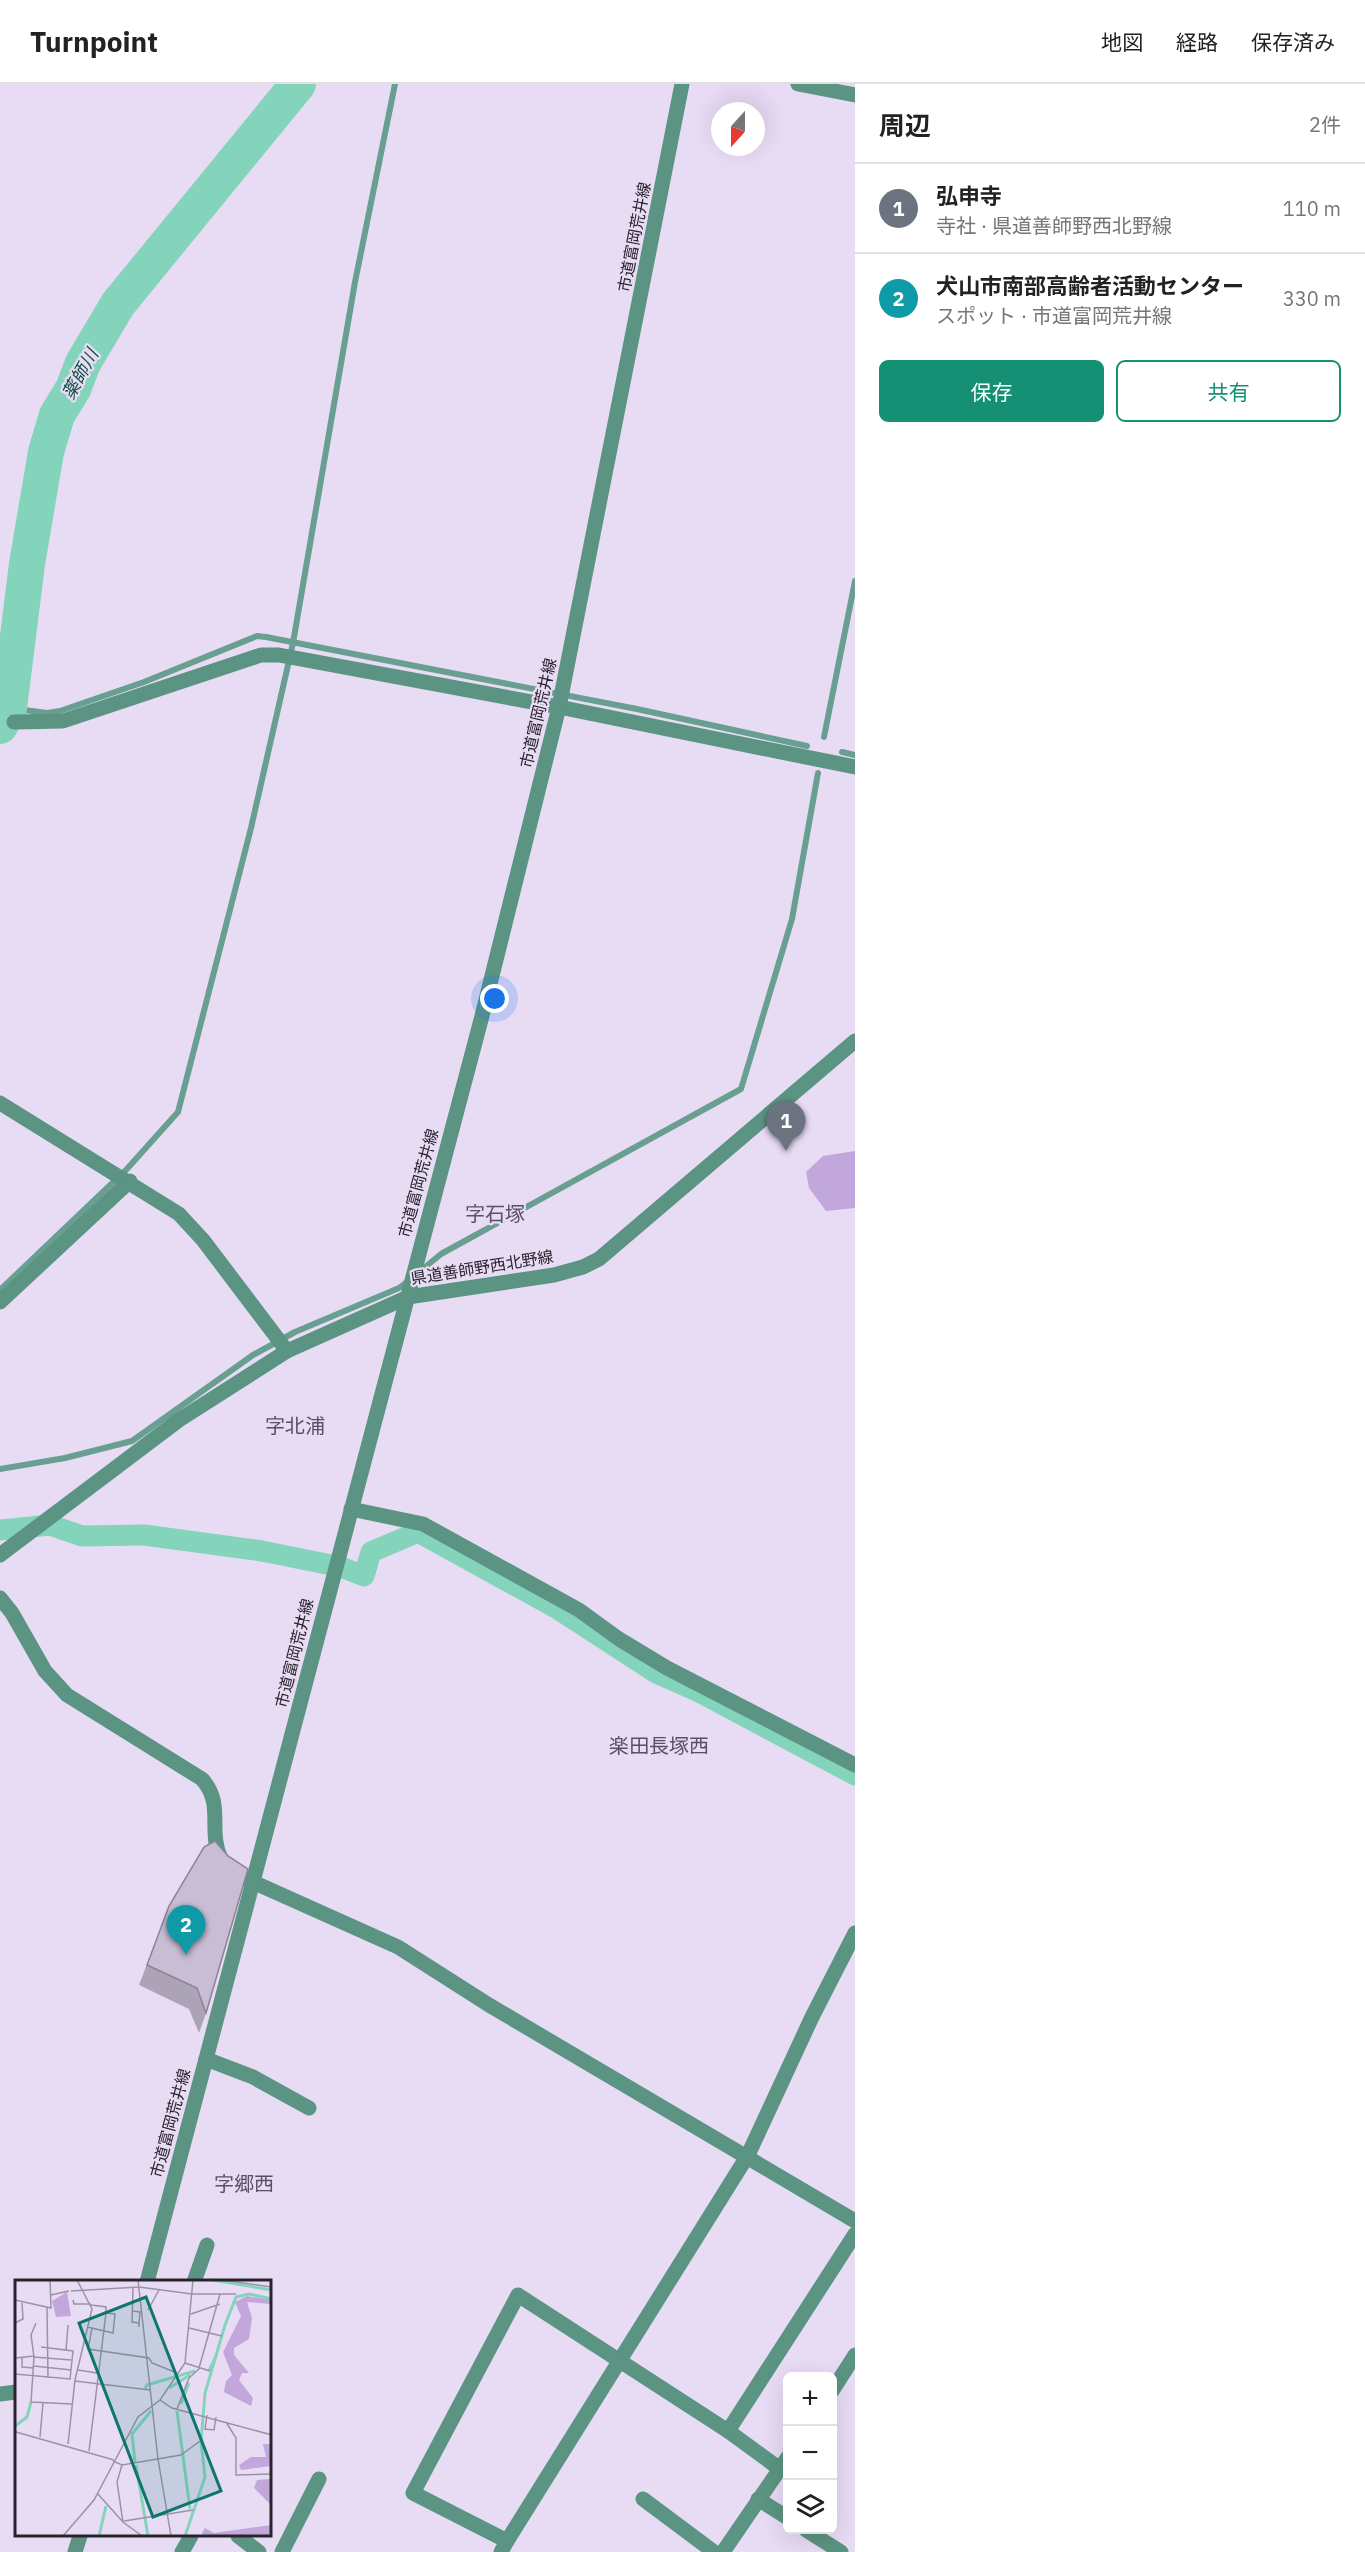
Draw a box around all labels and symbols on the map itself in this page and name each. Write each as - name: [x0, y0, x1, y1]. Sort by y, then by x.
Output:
- north arrow: [711, 102, 765, 156]
- street label: 市道富岡荒井線: [613, 180, 655, 294]
- water label: 薬師川: [57, 343, 104, 403]
- street label: 市道富岡荒井線: [516, 656, 560, 770]
- your location: [480, 984, 509, 1013]
- pin: 1: [766, 1102, 806, 1151]
- street label: 市道富岡荒井線: [394, 1126, 442, 1240]
- district label: 字石塚: [465, 1200, 525, 1227]
- street label: 県道善師野西北野線: [409, 1246, 555, 1288]
- district label: 字北浦: [265, 1412, 325, 1439]
- street label: 市道富岡荒井線: [271, 1596, 317, 1710]
- district label: 楽田長塚西: [609, 1732, 709, 1759]
- pin: 2: [166, 1906, 206, 1955]
- street label: 市道富岡荒井線: [146, 2066, 194, 2180]
- district label: 字郷西: [214, 2170, 274, 2197]
- inset map: [15, 2280, 272, 2537]

